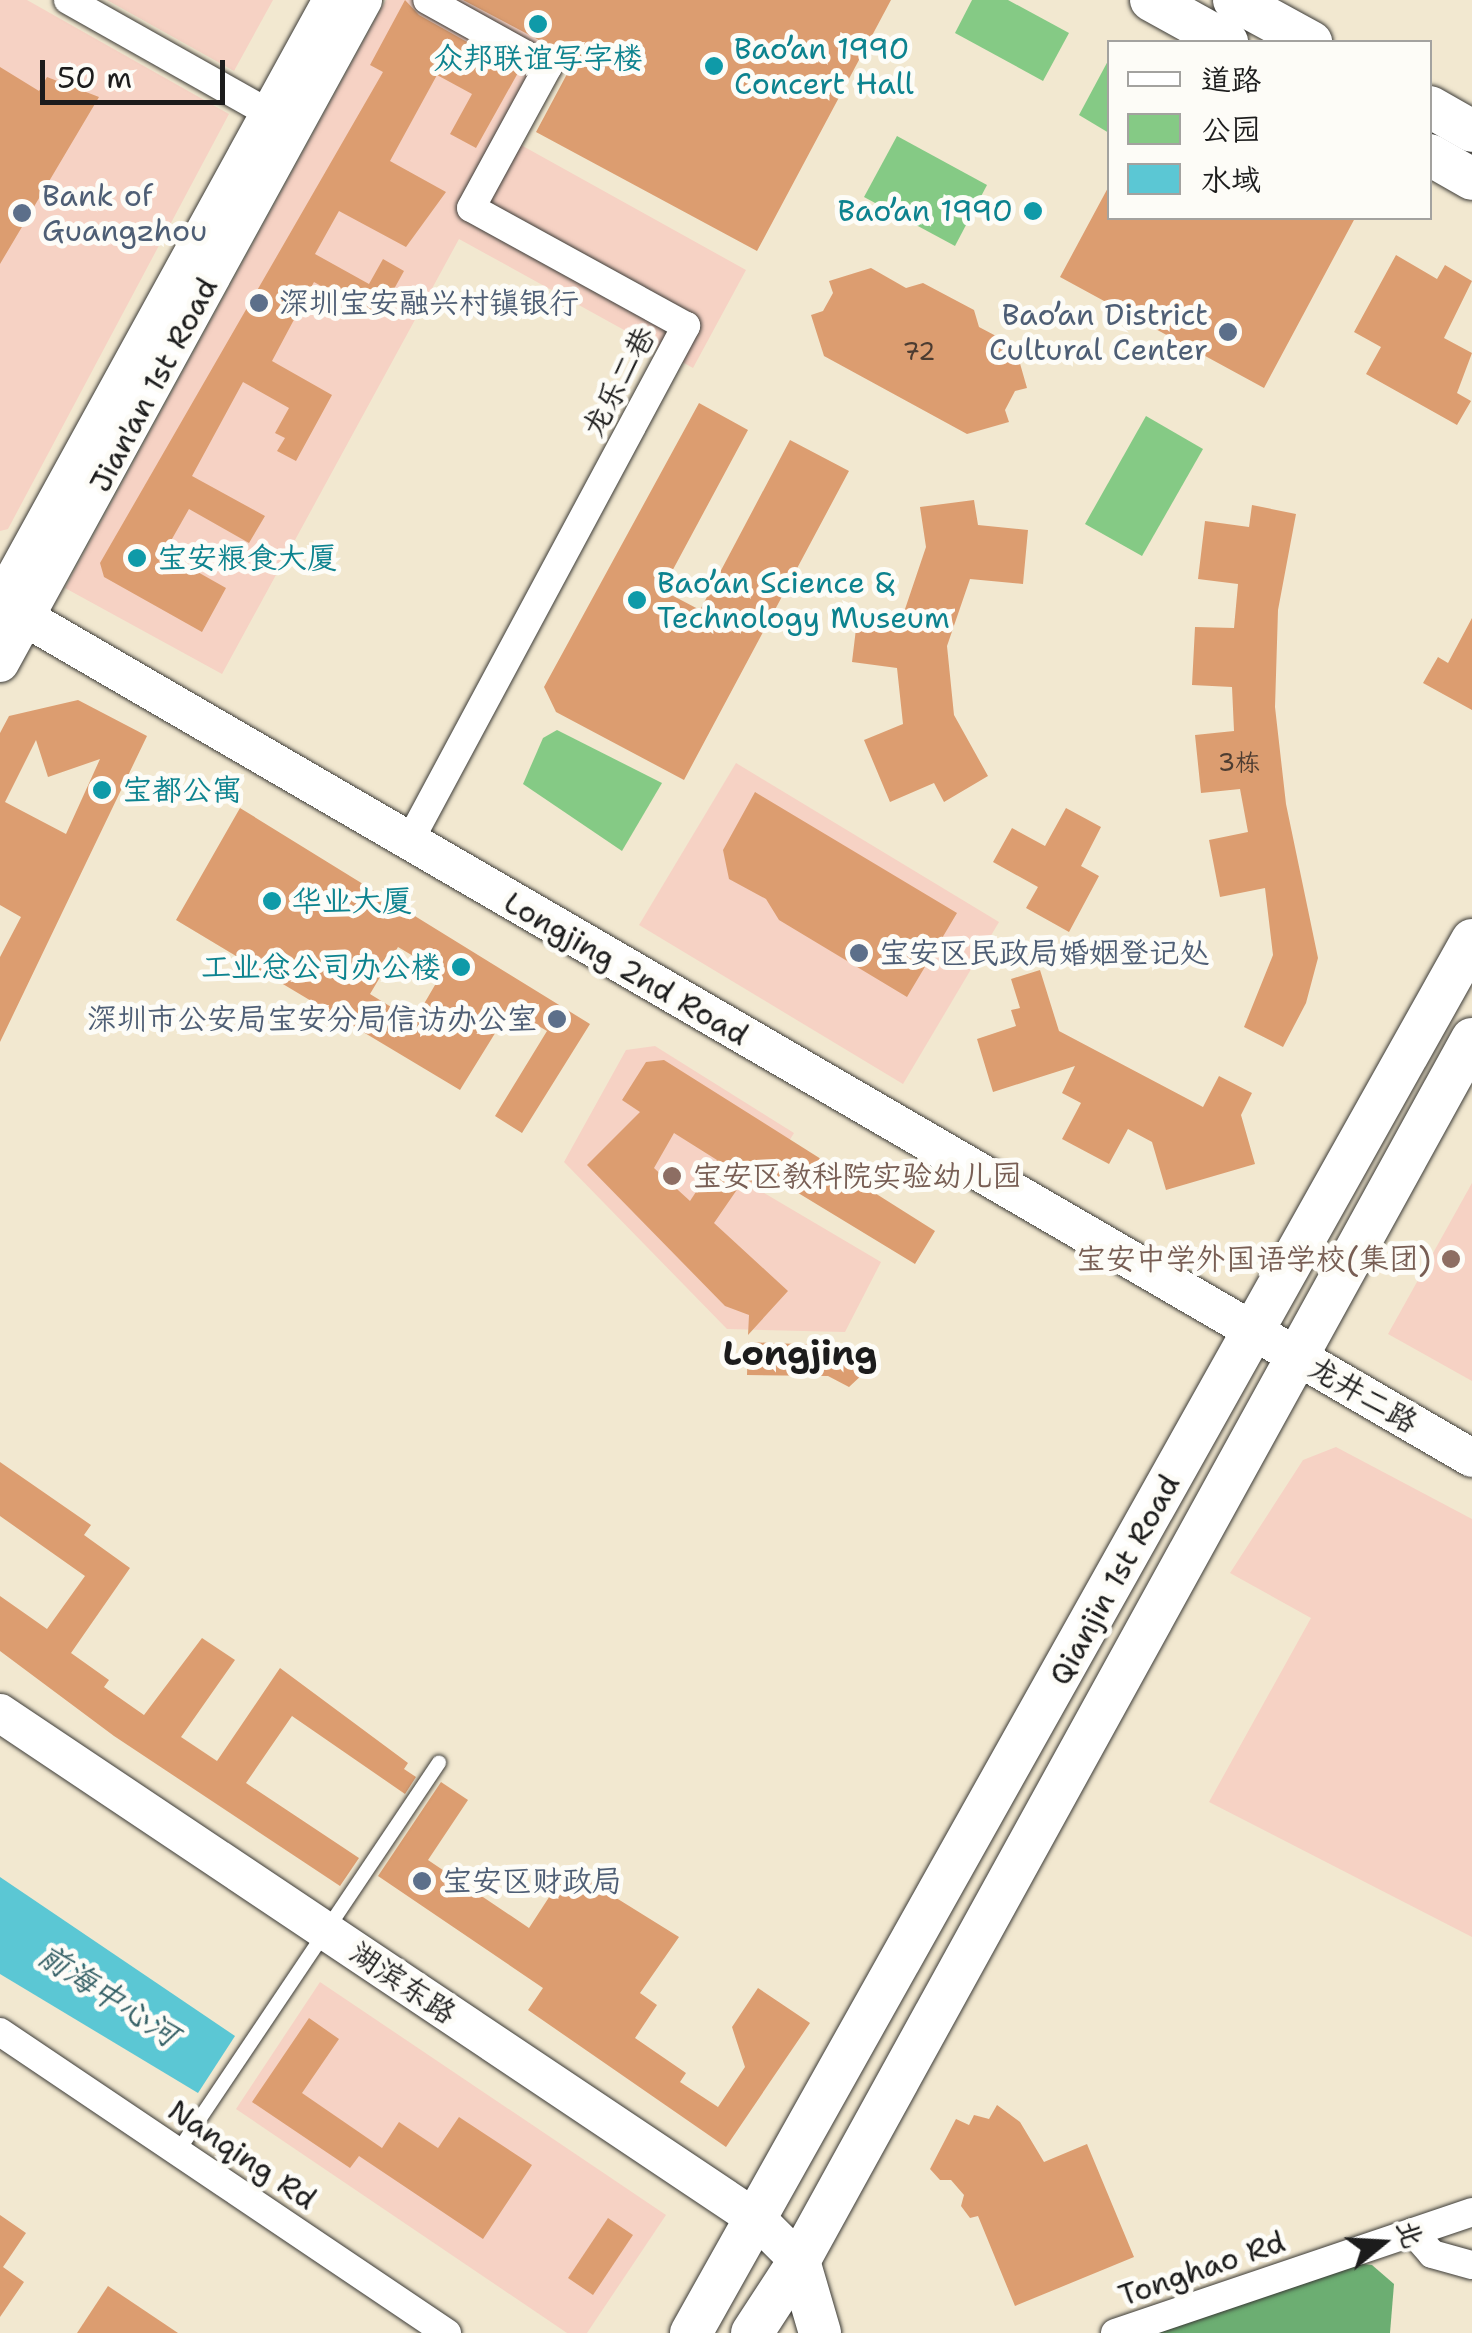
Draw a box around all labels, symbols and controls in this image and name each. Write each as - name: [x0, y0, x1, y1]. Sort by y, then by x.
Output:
- marker: 众邦联谊写字楼: [527, 13, 549, 35]
- place label: Bao’an 1990 Concert Hall: [734, 31, 914, 102]
- scale bar: [45, 40, 230, 102]
- place label: 众邦联谊写字楼: [433, 40, 643, 76]
- legend: [1107, 40, 1432, 220]
- marker: Bao’an 1990 Concert Hall: [703, 55, 725, 77]
- text: 50 m: [57, 57, 132, 98]
- text: 道路: [1201, 59, 1261, 100]
- text: 公园: [1201, 109, 1261, 150]
- text: 水域: [1201, 159, 1261, 200]
- place label: Bank of Guangzhou: [42, 178, 207, 248]
- place label: Bao’an 1990: [837, 193, 1013, 229]
- marker: Bao’an 1990: [1022, 200, 1044, 222]
- marker: Bank of Guangzhou: [11, 202, 33, 224]
- street label: Jian'an 1st Road: [82, 272, 226, 498]
- place label: 深圳宝安融兴村镇银行: [279, 285, 579, 321]
- marker: 深圳宝安融兴村镇银行: [248, 292, 270, 314]
- place label: Bao’an District Cultural Center: [989, 297, 1208, 368]
- street label: 龙乐二巷: [575, 321, 663, 443]
- marker: Bao’an District Cultural Center: [1217, 321, 1239, 343]
- house number: 72: [903, 336, 935, 366]
- place label: 宝安粮食大厦: [157, 540, 337, 576]
- marker: 宝安粮食大厦: [126, 547, 148, 569]
- place label: Bao’an Science & Technology Museum: [657, 565, 950, 636]
- marker: Bao’an Science & Technology Museum: [626, 589, 648, 611]
- house number: 3栋: [1218, 747, 1260, 777]
- place label: 宝都公寓: [122, 772, 242, 808]
- marker: 宝都公寓: [91, 779, 113, 801]
- place label: 华业大厦: [292, 883, 412, 919]
- street label: Longjing 2nd Road: [497, 884, 755, 1054]
- marker: 华业大厦: [261, 890, 283, 912]
- place label: 宝安区民政局婚姻登记处: [879, 935, 1209, 971]
- marker: 宝安区民政局婚姻登记处: [848, 942, 870, 964]
- place label: 工业总公司办公楼: [201, 949, 441, 985]
- marker: 工业总公司办公楼: [450, 956, 472, 978]
- place label: 深圳市公安局宝安分局信访办公室: [87, 1001, 537, 1037]
- marker: 深圳市公安局宝安分局信访办公室: [546, 1008, 568, 1030]
- place label: 宝安区教科院实验幼儿园: [692, 1158, 1022, 1194]
- marker: 宝安区教科院实验幼儿园: [661, 1165, 683, 1187]
- place label: 宝安中学外国语学校(集团): [1076, 1241, 1431, 1277]
- marker: 宝安中学外国语学校(集团): [1440, 1248, 1462, 1270]
- district label: Longjing: [723, 1332, 877, 1374]
- street label: 龙井二路: [1302, 1349, 1424, 1441]
- street label: Qianjin 1st Road: [1042, 1468, 1188, 1692]
- place label: 宝安区财政局: [442, 1863, 622, 1899]
- marker: 宝安区财政局: [411, 1870, 433, 1892]
- water label: 前海中心河: [30, 1935, 186, 2055]
- street label: 湖滨东路: [343, 1935, 463, 2031]
- street label: Nanqing Rd: [161, 2092, 323, 2218]
- north arrow: [1332, 2193, 1432, 2293]
- text: 北: [1388, 2215, 1433, 2253]
- street label: Tonghao Rd: [1114, 2224, 1290, 2314]

